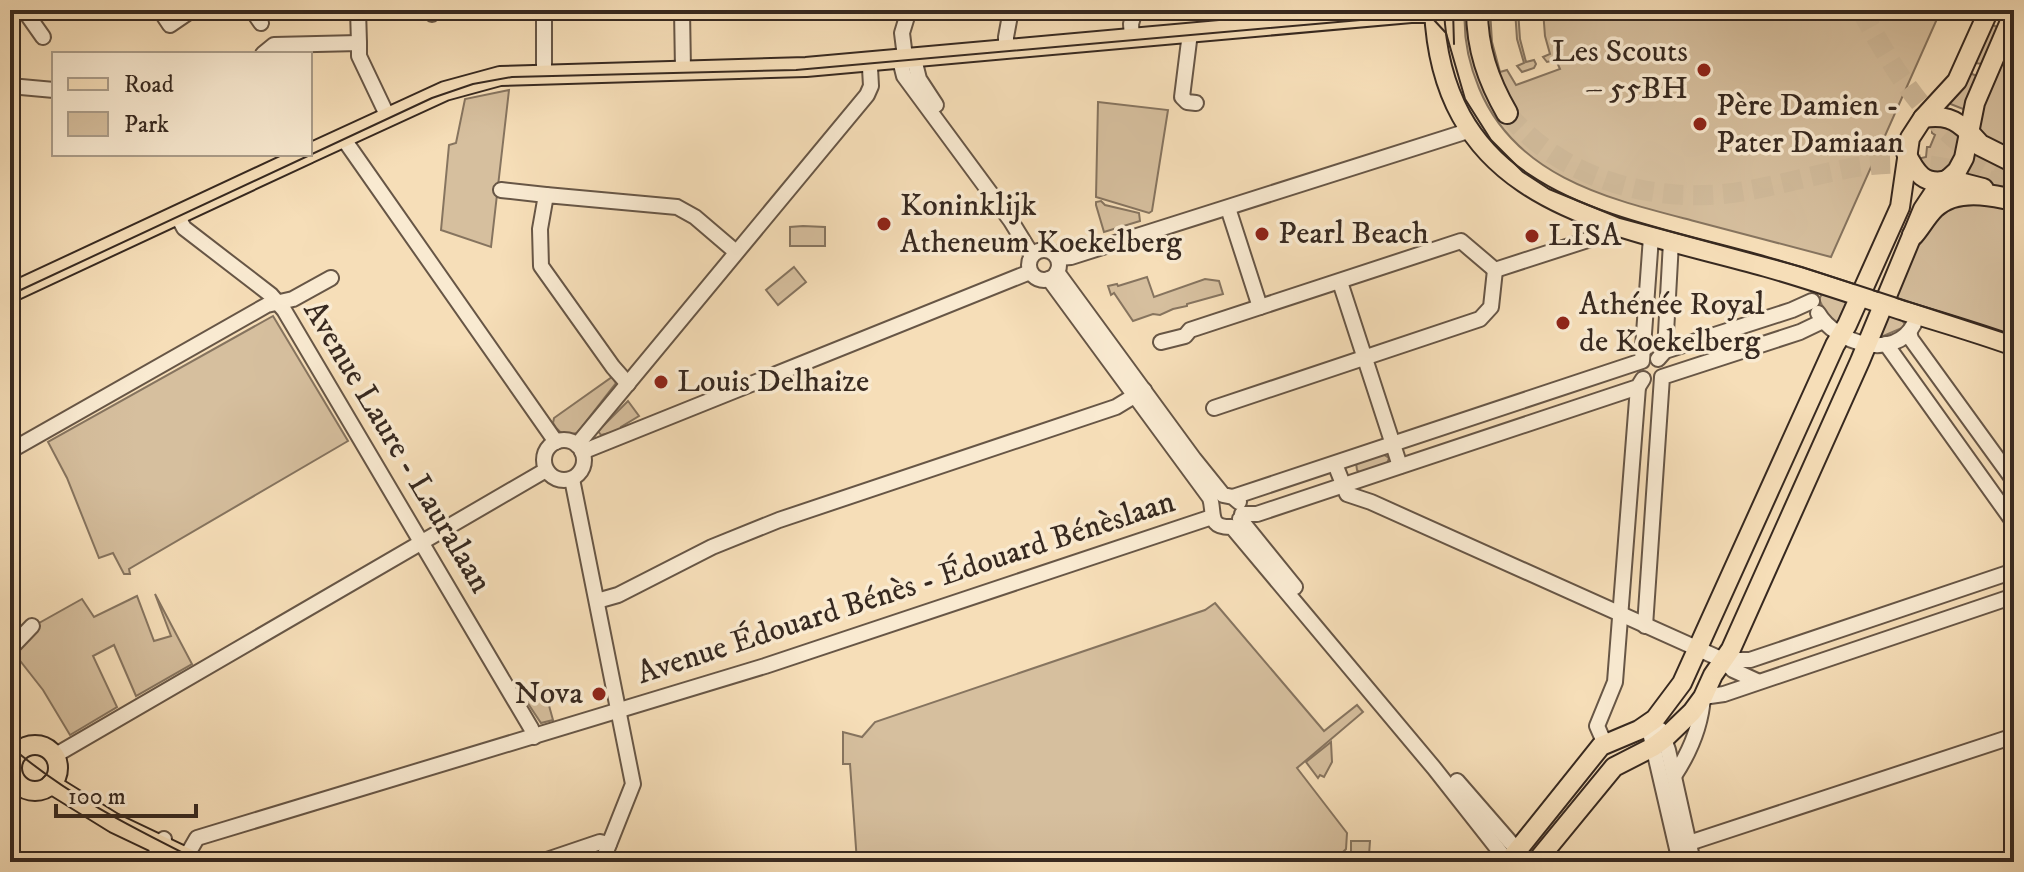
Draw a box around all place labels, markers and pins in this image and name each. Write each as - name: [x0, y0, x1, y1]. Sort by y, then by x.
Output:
- place label: Les Scouts – 55BH: [1552, 32, 1688, 109]
- marker: Les Scouts – 55BH: [1695, 61, 1713, 79]
- place label: Père Damien - Pater Damiaan: [1716, 86, 1904, 163]
- marker: Père Damien - Pater Damiaan: [1691, 115, 1709, 133]
- place label: Koninklijk Atheneum Koekelberg: [900, 186, 1182, 263]
- place label: Pearl Beach: [1278, 214, 1429, 254]
- marker: Koninklijk Atheneum Koekelberg: [875, 215, 893, 233]
- place label: LISA: [1548, 216, 1622, 256]
- marker: Pearl Beach: [1253, 225, 1271, 243]
- marker: LISA: [1523, 227, 1541, 245]
- place label: Athénée Royal de Koekelberg: [1579, 285, 1765, 362]
- marker: Athénée Royal de Koekelberg: [1554, 314, 1572, 332]
- place label: Louis Delhaize: [677, 362, 869, 402]
- marker: Louis Delhaize: [652, 373, 670, 391]
- place label: Nova: [514, 674, 583, 714]
- marker: Nova: [590, 685, 608, 703]

